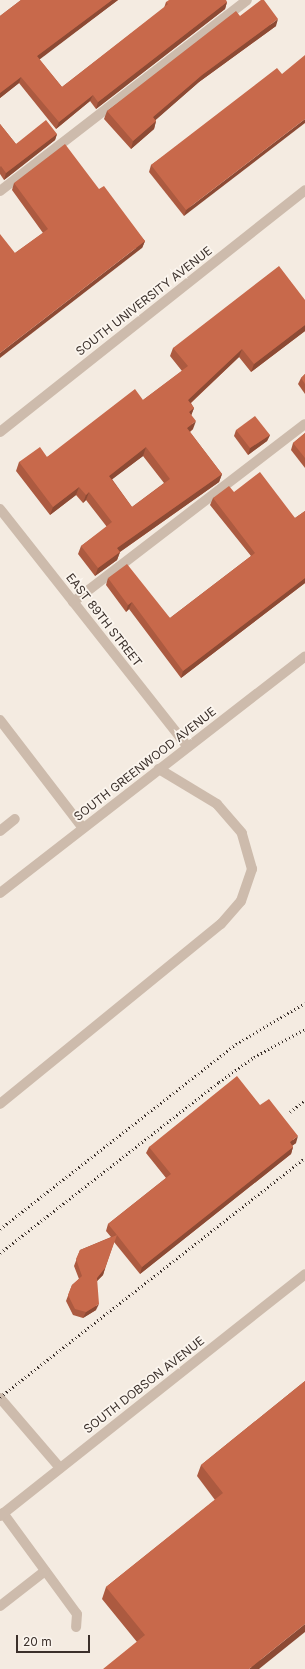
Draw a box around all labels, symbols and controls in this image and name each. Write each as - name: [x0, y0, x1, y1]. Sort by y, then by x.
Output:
- street label: SOUTH UNIVERSITY AVENUE: [73, 243, 215, 359]
- street label: EAST 89TH STREET: [63, 570, 145, 670]
- street label: SOUTH GREENWOOD AVENUE: [71, 704, 219, 824]
- street label: SOUTH DOBSON AVENUE: [81, 1333, 207, 1437]
- scale bar: [18, 1627, 92, 1653]
- text: 20 m: [23, 1634, 52, 1649]

